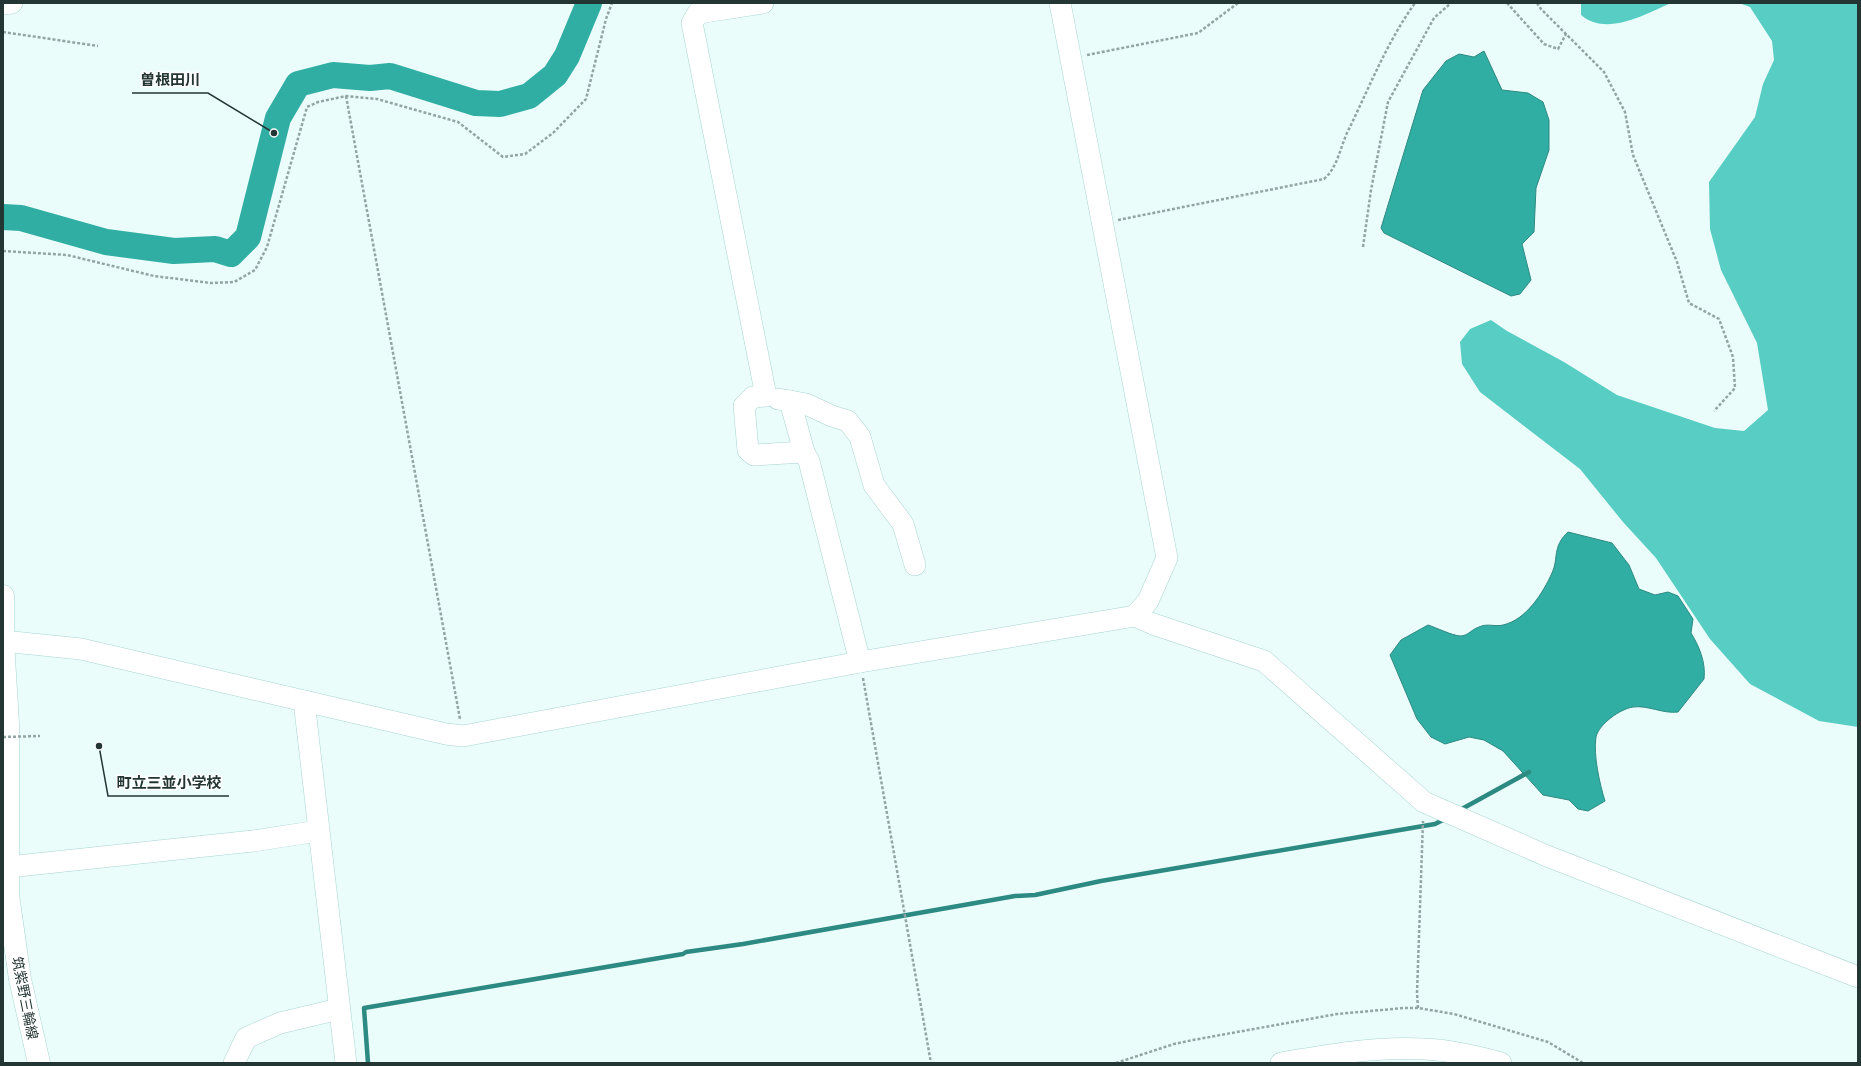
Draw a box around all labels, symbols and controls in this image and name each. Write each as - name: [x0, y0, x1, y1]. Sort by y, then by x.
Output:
- callout: 曽根田川: [132, 66, 208, 93]
- text: 曽根田川: [140, 70, 200, 90]
- callout: 町立三並小学校: [108, 769, 229, 796]
- text: 町立三並小学校: [116, 773, 222, 793]
- street label: 筑紫野三輪線: [7, 955, 42, 1041]

